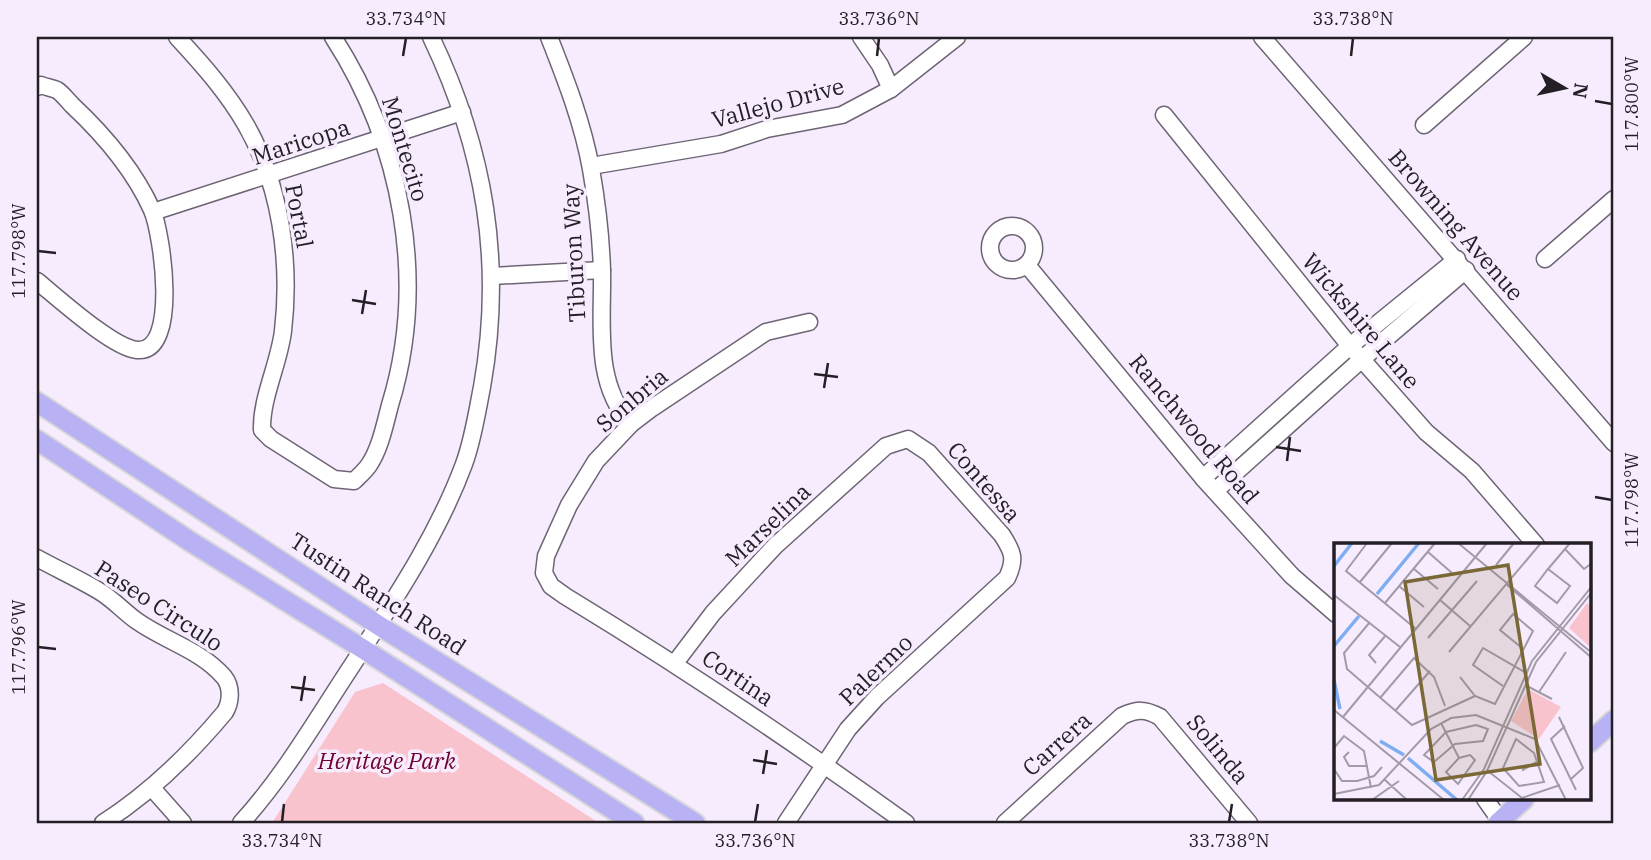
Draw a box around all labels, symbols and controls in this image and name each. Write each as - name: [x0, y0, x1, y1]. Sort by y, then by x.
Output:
- text: 33.734°N: [365, 7, 447, 30]
- text: 33.736°N: [838, 7, 920, 30]
- text: 33.738°N: [1312, 7, 1394, 30]
- north arrow: [1528, 52, 1598, 122]
- text: 117.800°W: [1620, 56, 1643, 152]
- street label: Vallejo Drive: [708, 70, 847, 134]
- text: N: [1568, 81, 1594, 100]
- street label: Montecito: [376, 92, 436, 205]
- street label: Maricopa: [248, 111, 354, 171]
- street label: Browning Avenue: [1383, 142, 1531, 306]
- street label: Portal: [279, 181, 321, 251]
- street label: Tiburon Way: [554, 182, 592, 323]
- text: 117.798°W: [7, 203, 30, 299]
- street label: Wickshire Lane: [1296, 246, 1427, 394]
- street label: Ranchwood Road: [1123, 347, 1266, 510]
- street label: Sonbria: [589, 360, 674, 438]
- street label: Contessa: [941, 435, 1028, 528]
- text: 117.798°W: [1620, 452, 1643, 548]
- street label: Marselina: [718, 476, 816, 573]
- street label: Tustin Ranch Road: [285, 525, 472, 661]
- inset map: [1334, 543, 1592, 800]
- street label: Paseo Circulo: [90, 553, 229, 658]
- text: 117.796°W: [7, 599, 30, 695]
- street label: Palermo: [832, 627, 918, 712]
- street label: Cortina: [697, 642, 780, 712]
- street label: Carrera: [1016, 704, 1097, 782]
- street label: Solinda: [1181, 707, 1257, 789]
- park label: Heritage Park: [317, 745, 457, 775]
- text: 33.734°N: [241, 829, 323, 852]
- text: 33.736°N: [714, 829, 796, 852]
- text: 33.738°N: [1188, 829, 1270, 852]

